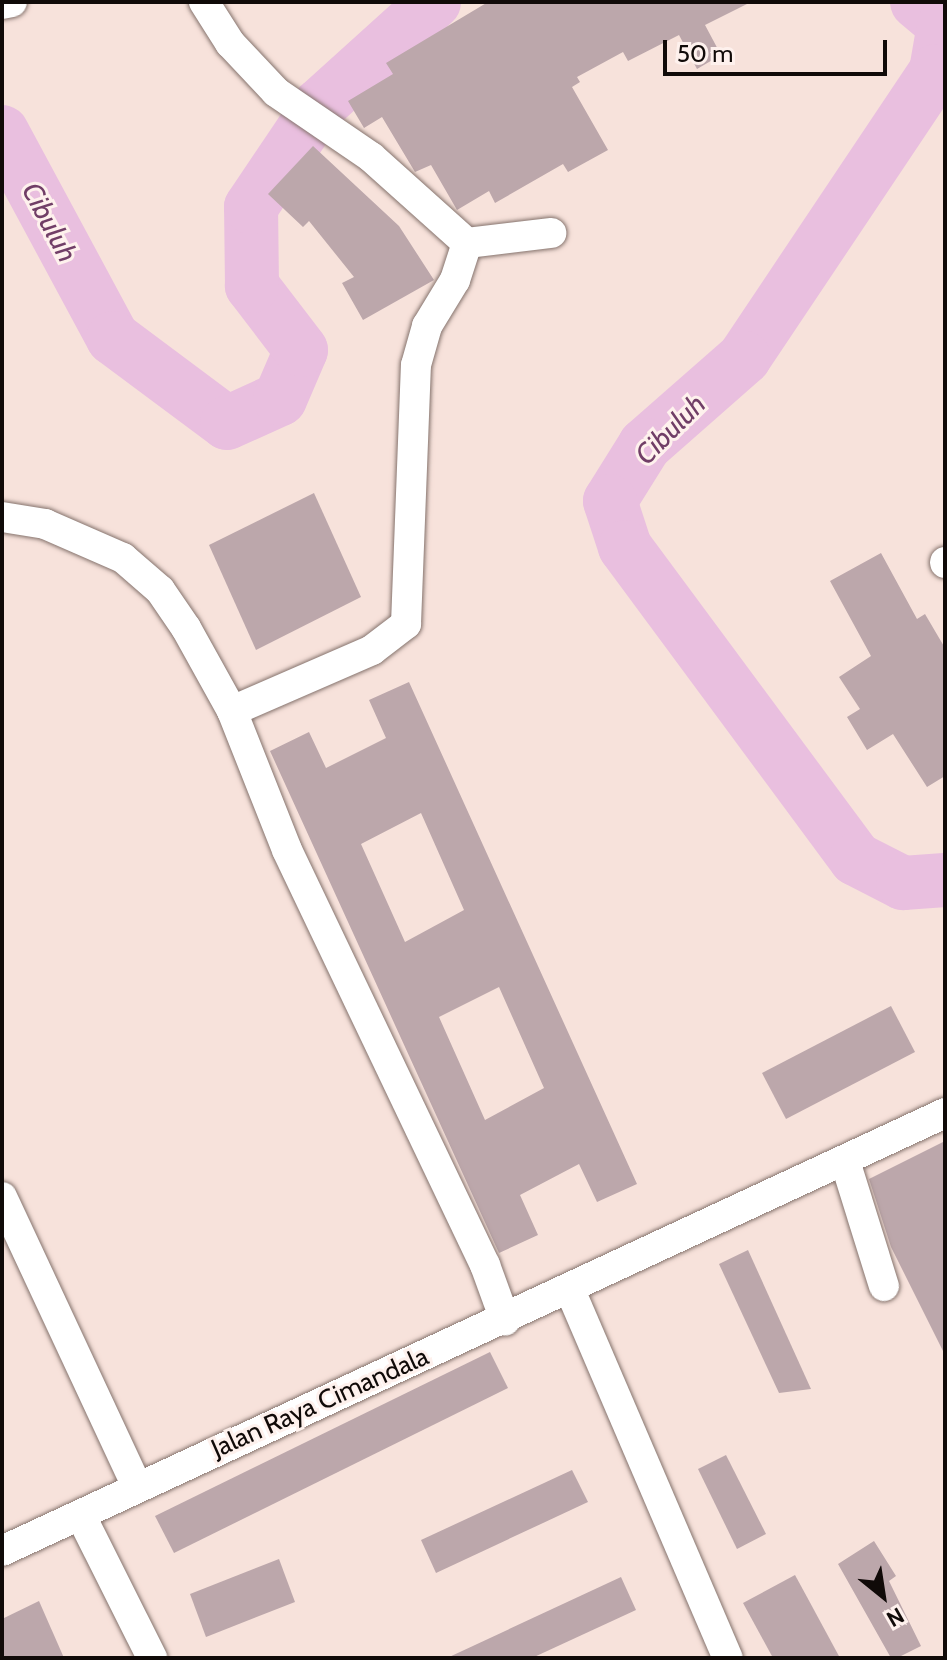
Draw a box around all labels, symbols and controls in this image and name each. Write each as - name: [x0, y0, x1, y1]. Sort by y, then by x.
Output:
- scale bar: [667, 24, 891, 74]
- text: 50 m: [677, 39, 733, 68]
- water label: Cibuluh: [15, 176, 85, 268]
- water label: Cibuluh: [628, 387, 712, 471]
- street label: Jalan Raya Cimandala: [207, 1341, 433, 1465]
- north arrow: [843, 1556, 923, 1636]
- text: N: [882, 1602, 909, 1633]

